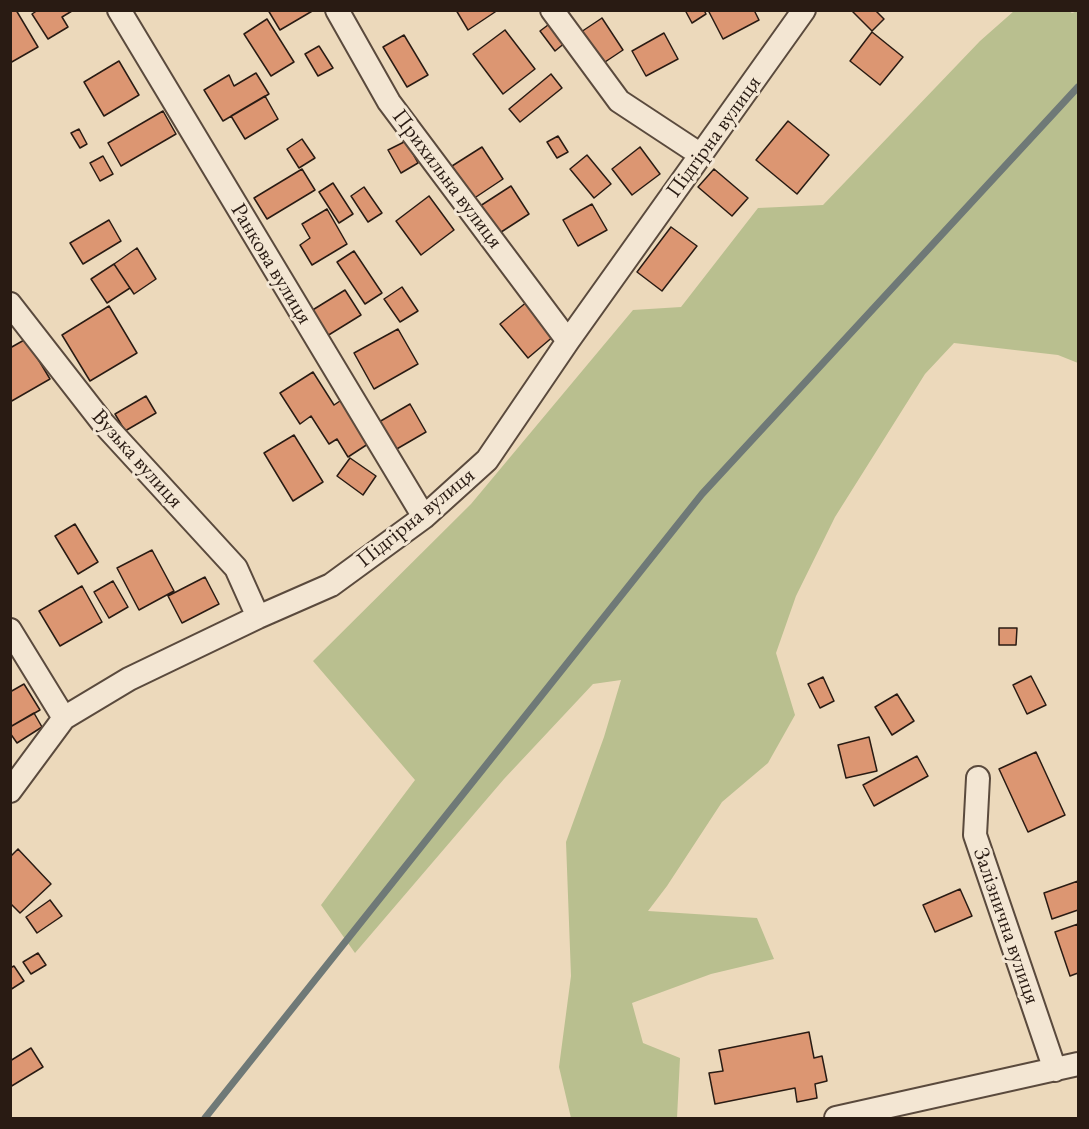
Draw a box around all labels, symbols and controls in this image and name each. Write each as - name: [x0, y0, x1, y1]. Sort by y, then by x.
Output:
- street label: Підгірна вулиця: [661, 71, 767, 203]
- street label: Прихильна вулиця: [386, 104, 508, 254]
- street label: Ранкова вулиця: [225, 199, 317, 329]
- street label: Вузька вулиця: [86, 404, 188, 514]
- street label: Підгірна вулиця: [352, 462, 480, 574]
- street label: Залізнична вулиця: [967, 844, 1045, 1008]

